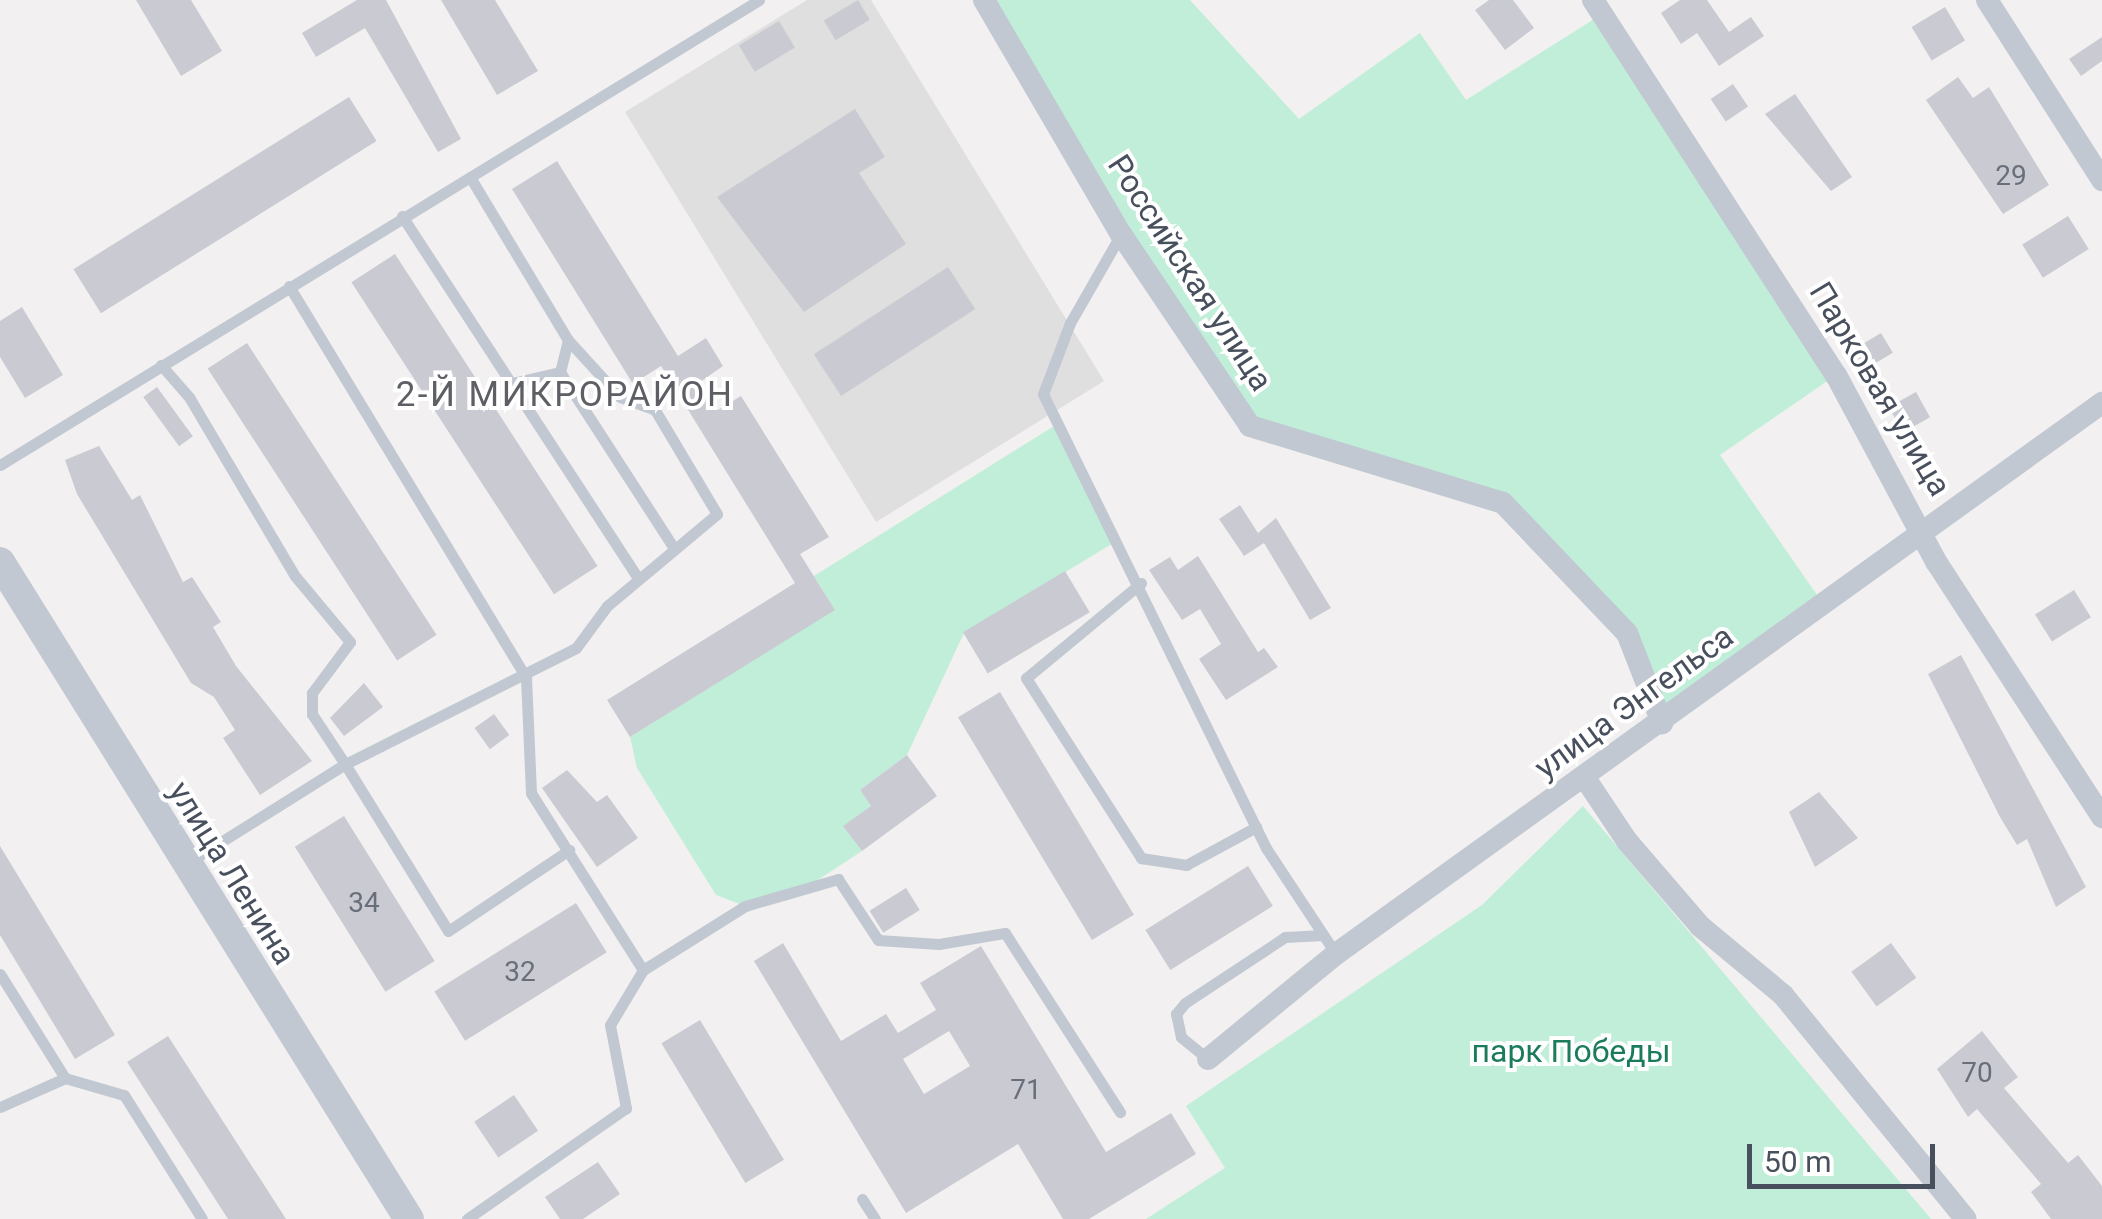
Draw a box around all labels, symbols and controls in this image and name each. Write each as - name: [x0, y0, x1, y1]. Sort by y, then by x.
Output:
- street label: Российская улица: [1099, 148, 1281, 398]
- house number: 29: [1995, 159, 2027, 193]
- street label: Парковая улица: [1801, 275, 1959, 503]
- district label: 2-Й МИКРОРАЙОН: [396, 374, 734, 416]
- street label: улица Энгельса: [1527, 617, 1741, 787]
- street label: улица Ленина: [161, 775, 303, 971]
- house number: 34: [348, 886, 380, 920]
- house number: 32: [504, 955, 536, 989]
- park label: парк Победы: [1472, 1032, 1670, 1070]
- house number: 70: [1961, 1056, 1993, 1090]
- house number: 71: [1010, 1073, 1042, 1107]
- scale bar: [1752, 1124, 1940, 1186]
- text: 50 m: [1764, 1144, 1831, 1179]

